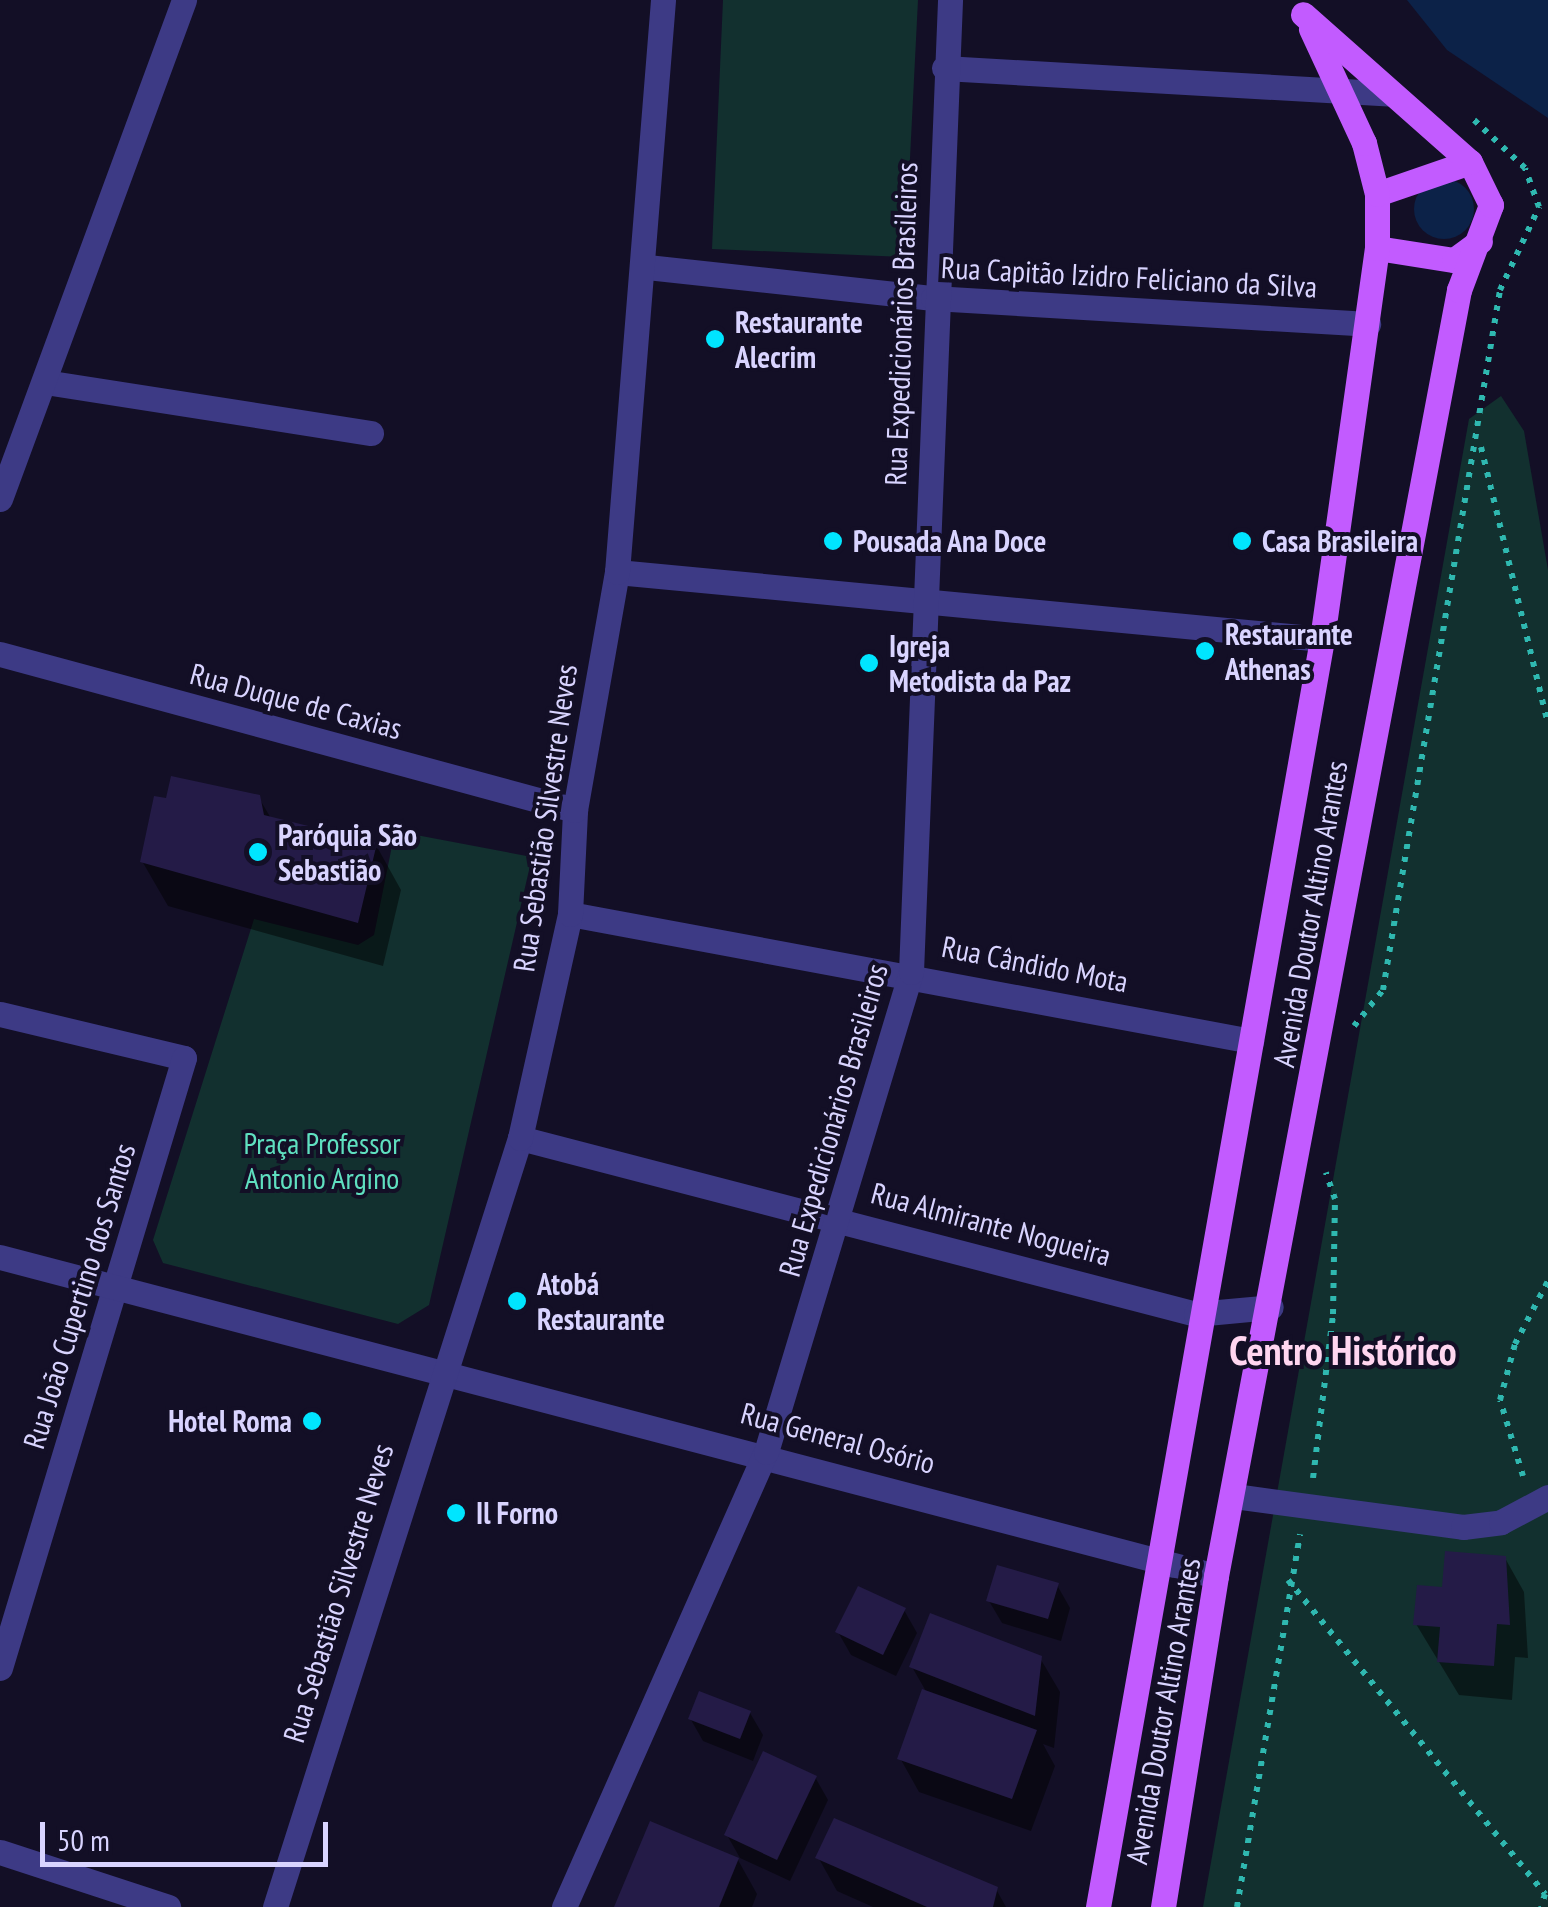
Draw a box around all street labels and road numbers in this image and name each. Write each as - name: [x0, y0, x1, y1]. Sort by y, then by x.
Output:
- street label: Rua Expedicionários Brasileiros: [877, 162, 925, 486]
- street label: Rua Capitão Izidro Feliciano da Silva: [940, 249, 1318, 305]
- street label: Rua Duque de Caxias: [186, 655, 406, 747]
- street label: Rua Sebastião Silvestre Neves: [506, 662, 584, 974]
- street label: Avenida Doutor Altino Arantes: [1265, 757, 1355, 1071]
- street label: Rua Cândido Mota: [939, 928, 1131, 1000]
- street label: Rua Expedicionários Brasileiros: [771, 959, 895, 1281]
- street label: Rua João Cupertino dos Santos: [15, 1139, 143, 1453]
- street label: Rua Almirante Nogueira: [867, 1175, 1115, 1273]
- street label: Rua General Osório: [737, 1395, 939, 1481]
- street label: Rua Sebastião Silvestre Neves: [275, 1439, 401, 1747]
- street label: Avenida Doutor Altino Arantes: [1118, 1554, 1208, 1868]

